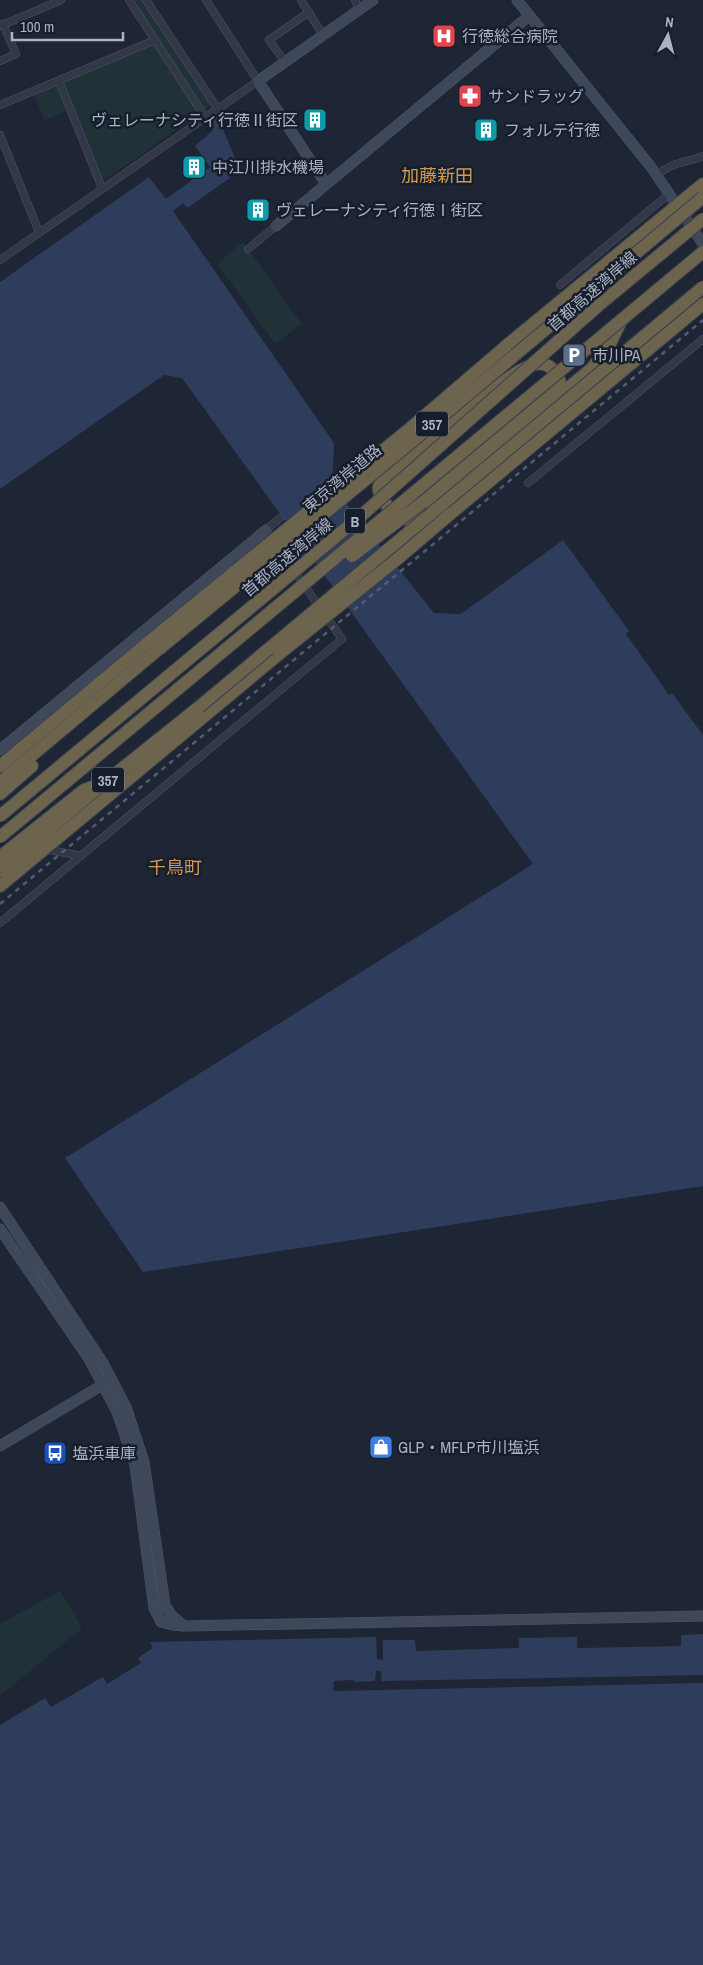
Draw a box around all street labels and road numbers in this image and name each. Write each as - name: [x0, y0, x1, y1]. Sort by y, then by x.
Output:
- street label: 首都高速湾岸線: [543, 246, 641, 336]
- road number: 357: [416, 412, 448, 436]
- street label: 東京湾岸道路: [298, 439, 386, 517]
- road number: B: [345, 508, 365, 534]
- street label: 首都高速湾岸線: [237, 513, 337, 601]
- road number: 357: [92, 768, 124, 792]

